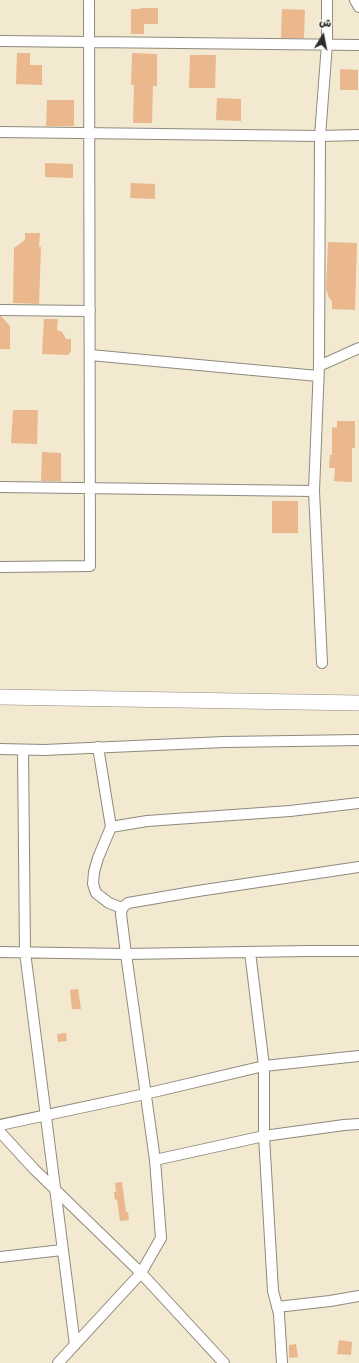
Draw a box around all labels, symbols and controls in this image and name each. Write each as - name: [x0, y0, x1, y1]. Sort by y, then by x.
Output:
- text: ش: [318, 15, 332, 33]
- north arrow: [303, 16, 343, 56]

